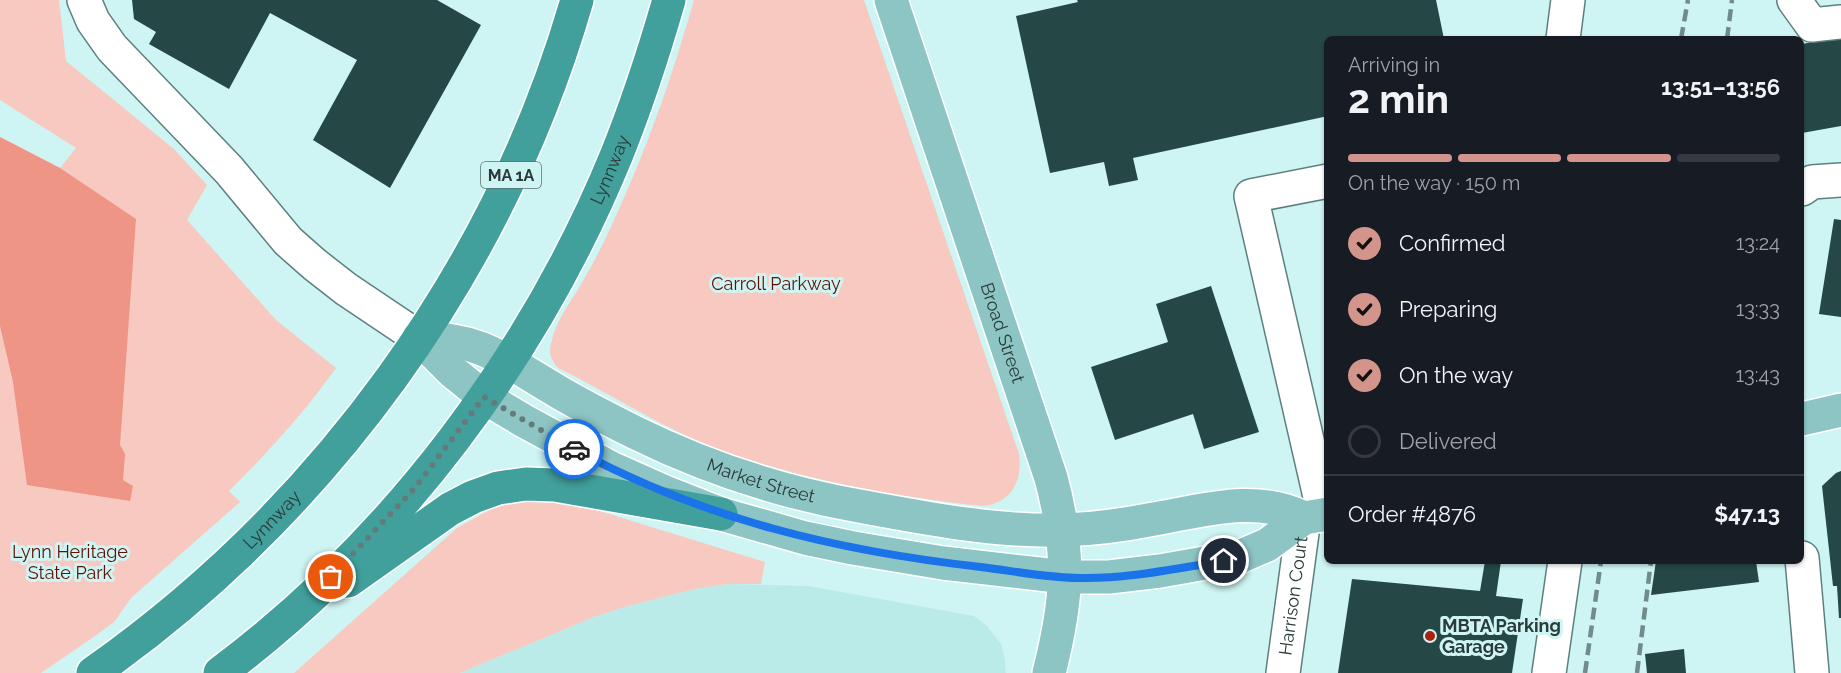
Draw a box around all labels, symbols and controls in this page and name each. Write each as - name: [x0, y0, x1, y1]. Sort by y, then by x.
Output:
- text: Arriving in: [1348, 53, 1440, 77]
- text: 13:51–13:56: [1661, 74, 1780, 100]
- text: 2 min: [1348, 76, 1449, 122]
- street label: Lynnway: [586, 132, 633, 208]
- road number: MA 1A: [481, 162, 541, 188]
- text: On the way · 150 m: [1348, 171, 1520, 195]
- icon: check: [1348, 227, 1381, 260]
- text: Confirmed: [1399, 230, 1506, 256]
- text: 13:24: [1736, 231, 1780, 255]
- park label: Carroll Parkway: [711, 273, 841, 294]
- street label: Broad Street: [976, 280, 1029, 385]
- icon: check: [1348, 293, 1381, 326]
- text: Preparing: [1399, 296, 1497, 322]
- text: 13:33: [1736, 297, 1780, 321]
- icon: check: [1348, 359, 1381, 392]
- text: On the way: [1399, 362, 1513, 388]
- text: 13:43: [1735, 363, 1780, 387]
- courier: [544, 419, 604, 479]
- text: Delivered: [1399, 428, 1497, 454]
- icon: car: [558, 433, 591, 466]
- street label: Market Street: [704, 454, 817, 507]
- street label: Lynnway: [239, 486, 305, 553]
- text: Order #4876: [1348, 501, 1476, 527]
- text: $47.13: [1714, 501, 1780, 527]
- pin: [1198, 535, 1249, 586]
- street label: Harrison Court: [1274, 535, 1311, 657]
- park label: Lynn Heritage State Park: [12, 541, 128, 583]
- icon: home: [1207, 544, 1240, 577]
- pin: [305, 551, 356, 602]
- icon: bag: [314, 560, 347, 593]
- place label: MBTA Parking Garage: [1442, 615, 1561, 657]
- marker: MBTA Parking Garage: [1423, 629, 1437, 643]

